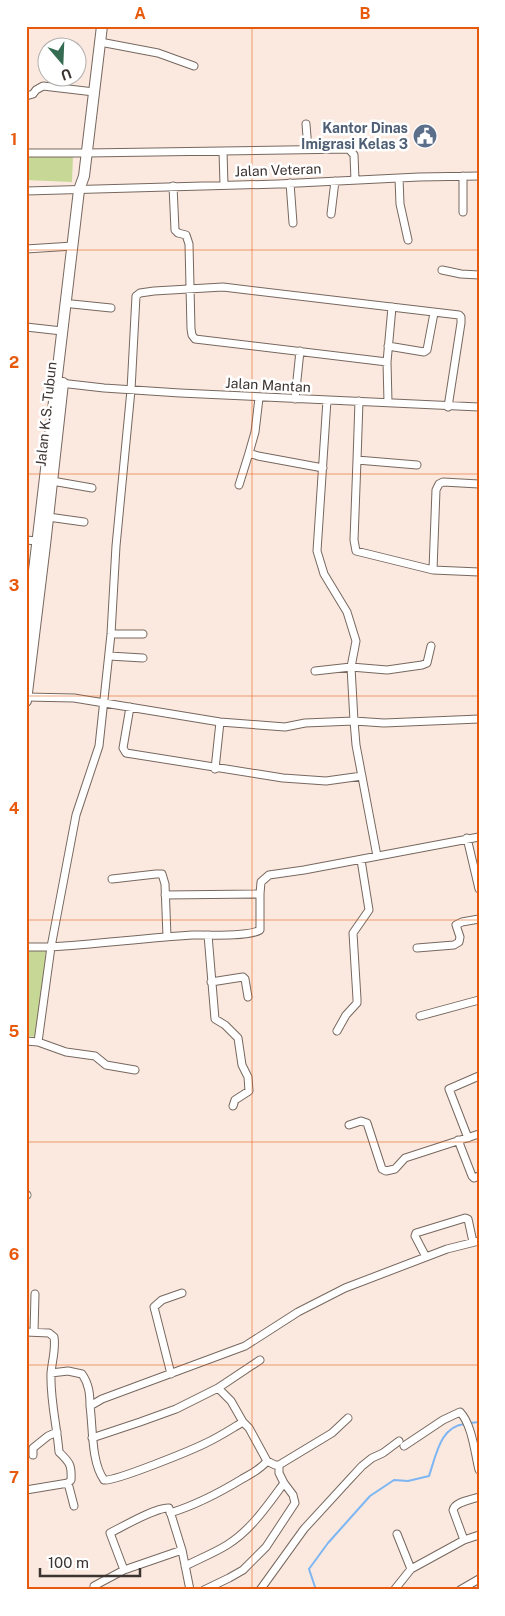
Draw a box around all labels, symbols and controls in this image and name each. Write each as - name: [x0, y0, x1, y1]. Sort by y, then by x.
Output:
- text: A: [134, 4, 146, 23]
- text: B: [360, 4, 371, 23]
- north arrow: [38, 38, 88, 88]
- text: U: [59, 65, 74, 84]
- place label: Kantor Dinas Imigrasi Kelas 3: [301, 120, 408, 152]
- public building icon: Kantor Dinas Imigrasi Kelas 3: [412, 123, 438, 149]
- text: 1: [11, 130, 17, 149]
- street label: Jalan Veteran: [234, 160, 322, 180]
- text: 2: [9, 353, 19, 372]
- street label: Jalan K.S. Tubun: [33, 361, 59, 467]
- street label: Jalan Mantan: [225, 375, 311, 395]
- text: 3: [9, 576, 19, 595]
- text: 4: [9, 799, 20, 818]
- text: 5: [9, 1022, 20, 1041]
- text: 6: [9, 1245, 19, 1264]
- text: 7: [9, 1468, 19, 1487]
- scale bar: [40, 1546, 140, 1578]
- text: 100 m: [48, 1554, 89, 1571]

